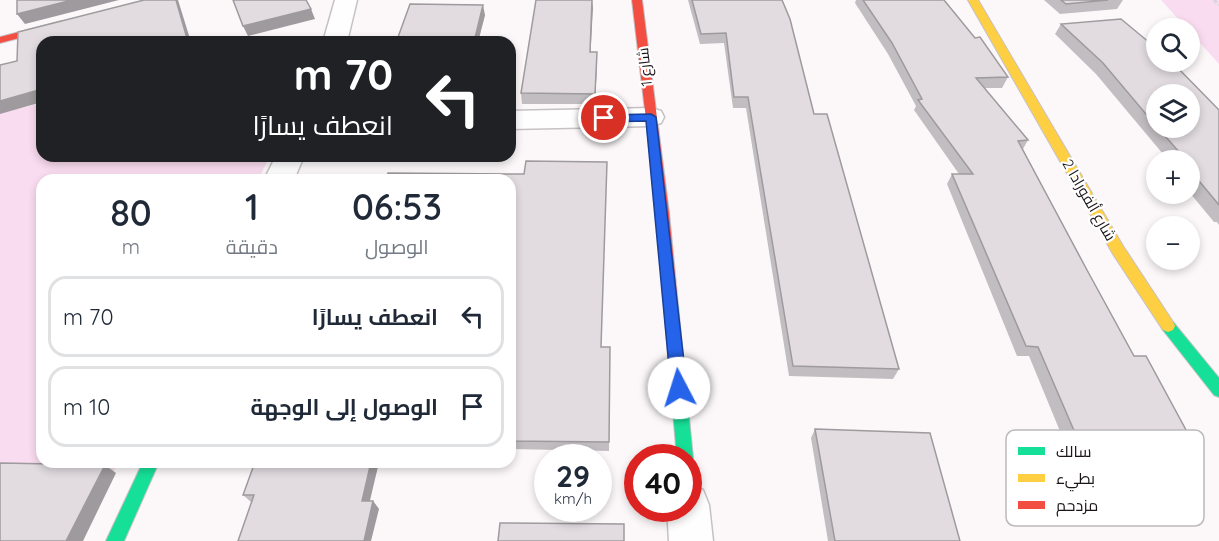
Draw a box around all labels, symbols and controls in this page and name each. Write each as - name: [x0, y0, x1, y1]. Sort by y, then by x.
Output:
- map controls: [1146, 18, 1200, 270]
- button: search: [1146, 18, 1200, 72]
- street label: شارع 1: [633, 47, 658, 87]
- text: 70 m: [294, 48, 393, 101]
- icon: left: [414, 60, 492, 138]
- button: layers: [1146, 84, 1200, 138]
- pin: [578, 92, 629, 143]
- icon: arrive: [587, 101, 620, 134]
- text: انعطف يسارًا: [253, 108, 393, 142]
- button: +: [1146, 150, 1200, 204]
- street label: شارع ألفورادا 2: [1057, 155, 1120, 245]
- text: 1: [245, 184, 259, 229]
- text: 06:53: [352, 184, 442, 229]
- text: 80: [110, 190, 152, 235]
- button: −: [1146, 216, 1200, 270]
- text: m: [122, 234, 140, 259]
- text: دقيقة: [226, 234, 278, 259]
- text: الوصول: [365, 234, 429, 259]
- icon: left: [456, 300, 489, 333]
- text: 70 m: [63, 303, 113, 331]
- text: انعطف يسارًا: [312, 303, 438, 331]
- position arrow: [647, 356, 711, 420]
- icon: arrive: [456, 390, 489, 423]
- text: 10 m: [63, 393, 110, 421]
- text: الوصول إلى الوجهة: [250, 393, 438, 421]
- legend: [1006, 430, 1204, 526]
- text: سالك: [1056, 441, 1091, 461]
- speed limit sign: 40: [624, 444, 702, 522]
- text: 29: [556, 457, 590, 495]
- text: بطيء: [1056, 468, 1095, 492]
- text: km/h: [554, 489, 592, 508]
- text: مزدحم: [1056, 495, 1098, 517]

